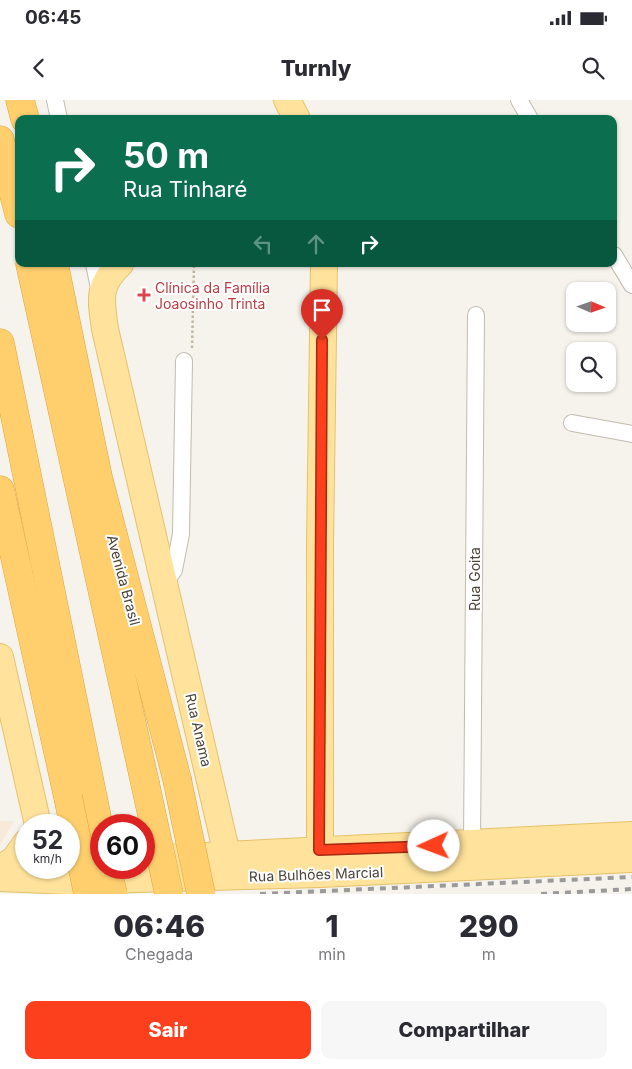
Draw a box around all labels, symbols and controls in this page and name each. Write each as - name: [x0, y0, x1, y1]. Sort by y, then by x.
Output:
- text: 06:45: [25, 6, 82, 29]
- icon: back: [25, 54, 53, 82]
- icon: search: [579, 54, 607, 82]
- text: Turnly: [281, 55, 351, 81]
- text: 50 m: [123, 134, 209, 176]
- icon: right: [40, 135, 105, 200]
- text: Rua Tinharé: [123, 176, 247, 202]
- icon: left: [249, 230, 277, 258]
- icon: ahead: [302, 230, 330, 258]
- icon: right: [355, 230, 383, 258]
- place label: Clínica da Família Joaosinho Trinta: [155, 279, 270, 312]
- north arrow: [566, 282, 616, 332]
- map controls: [566, 282, 616, 392]
- marker: Clínica da Família Joaosinho Trinta: [137, 288, 151, 302]
- pin: [301, 289, 343, 340]
- icon: arrive: [308, 296, 336, 324]
- button: search: [566, 342, 616, 392]
- street label: Avenida Brasil: [104, 533, 144, 627]
- street label: Rua Goita: [466, 547, 483, 611]
- street label: Rua Anama: [182, 692, 216, 768]
- speed limit sign: 60: [90, 814, 155, 879]
- position arrow: [407, 819, 459, 871]
- text: 52: [32, 825, 63, 855]
- text: km/h: [33, 851, 62, 866]
- street label: Rua Bulhões Marcial: [249, 863, 383, 885]
- text: 06:46: [113, 908, 205, 944]
- text: 1: [325, 908, 339, 944]
- text: 290: [459, 908, 519, 944]
- text: Chegada: [125, 944, 193, 964]
- text: min: [318, 944, 346, 964]
- text: m: [482, 944, 496, 964]
- button: Sair: [25, 1001, 311, 1059]
- button: Compartilhar: [321, 1001, 607, 1059]

